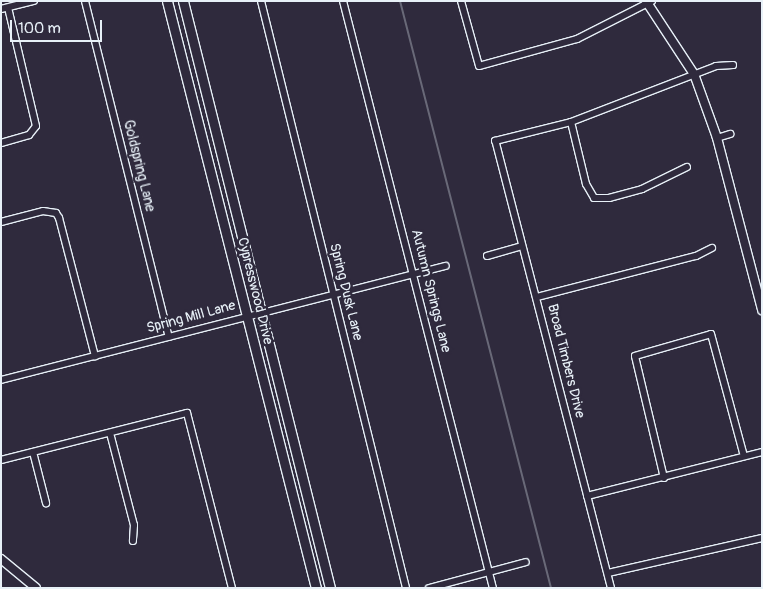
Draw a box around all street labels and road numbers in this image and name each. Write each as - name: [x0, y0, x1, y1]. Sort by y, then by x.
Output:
- street label: Goldspring Lane: [119, 118, 159, 214]
- street label: Autumn Springs Lane: [408, 228, 454, 354]
- street label: Cypresswood Drive: [234, 236, 276, 346]
- street label: Spring Dusk Lane: [326, 242, 366, 342]
- street label: Spring Mill Lane: [145, 297, 237, 337]
- street label: Broad Timbers Drive: [544, 302, 588, 420]

